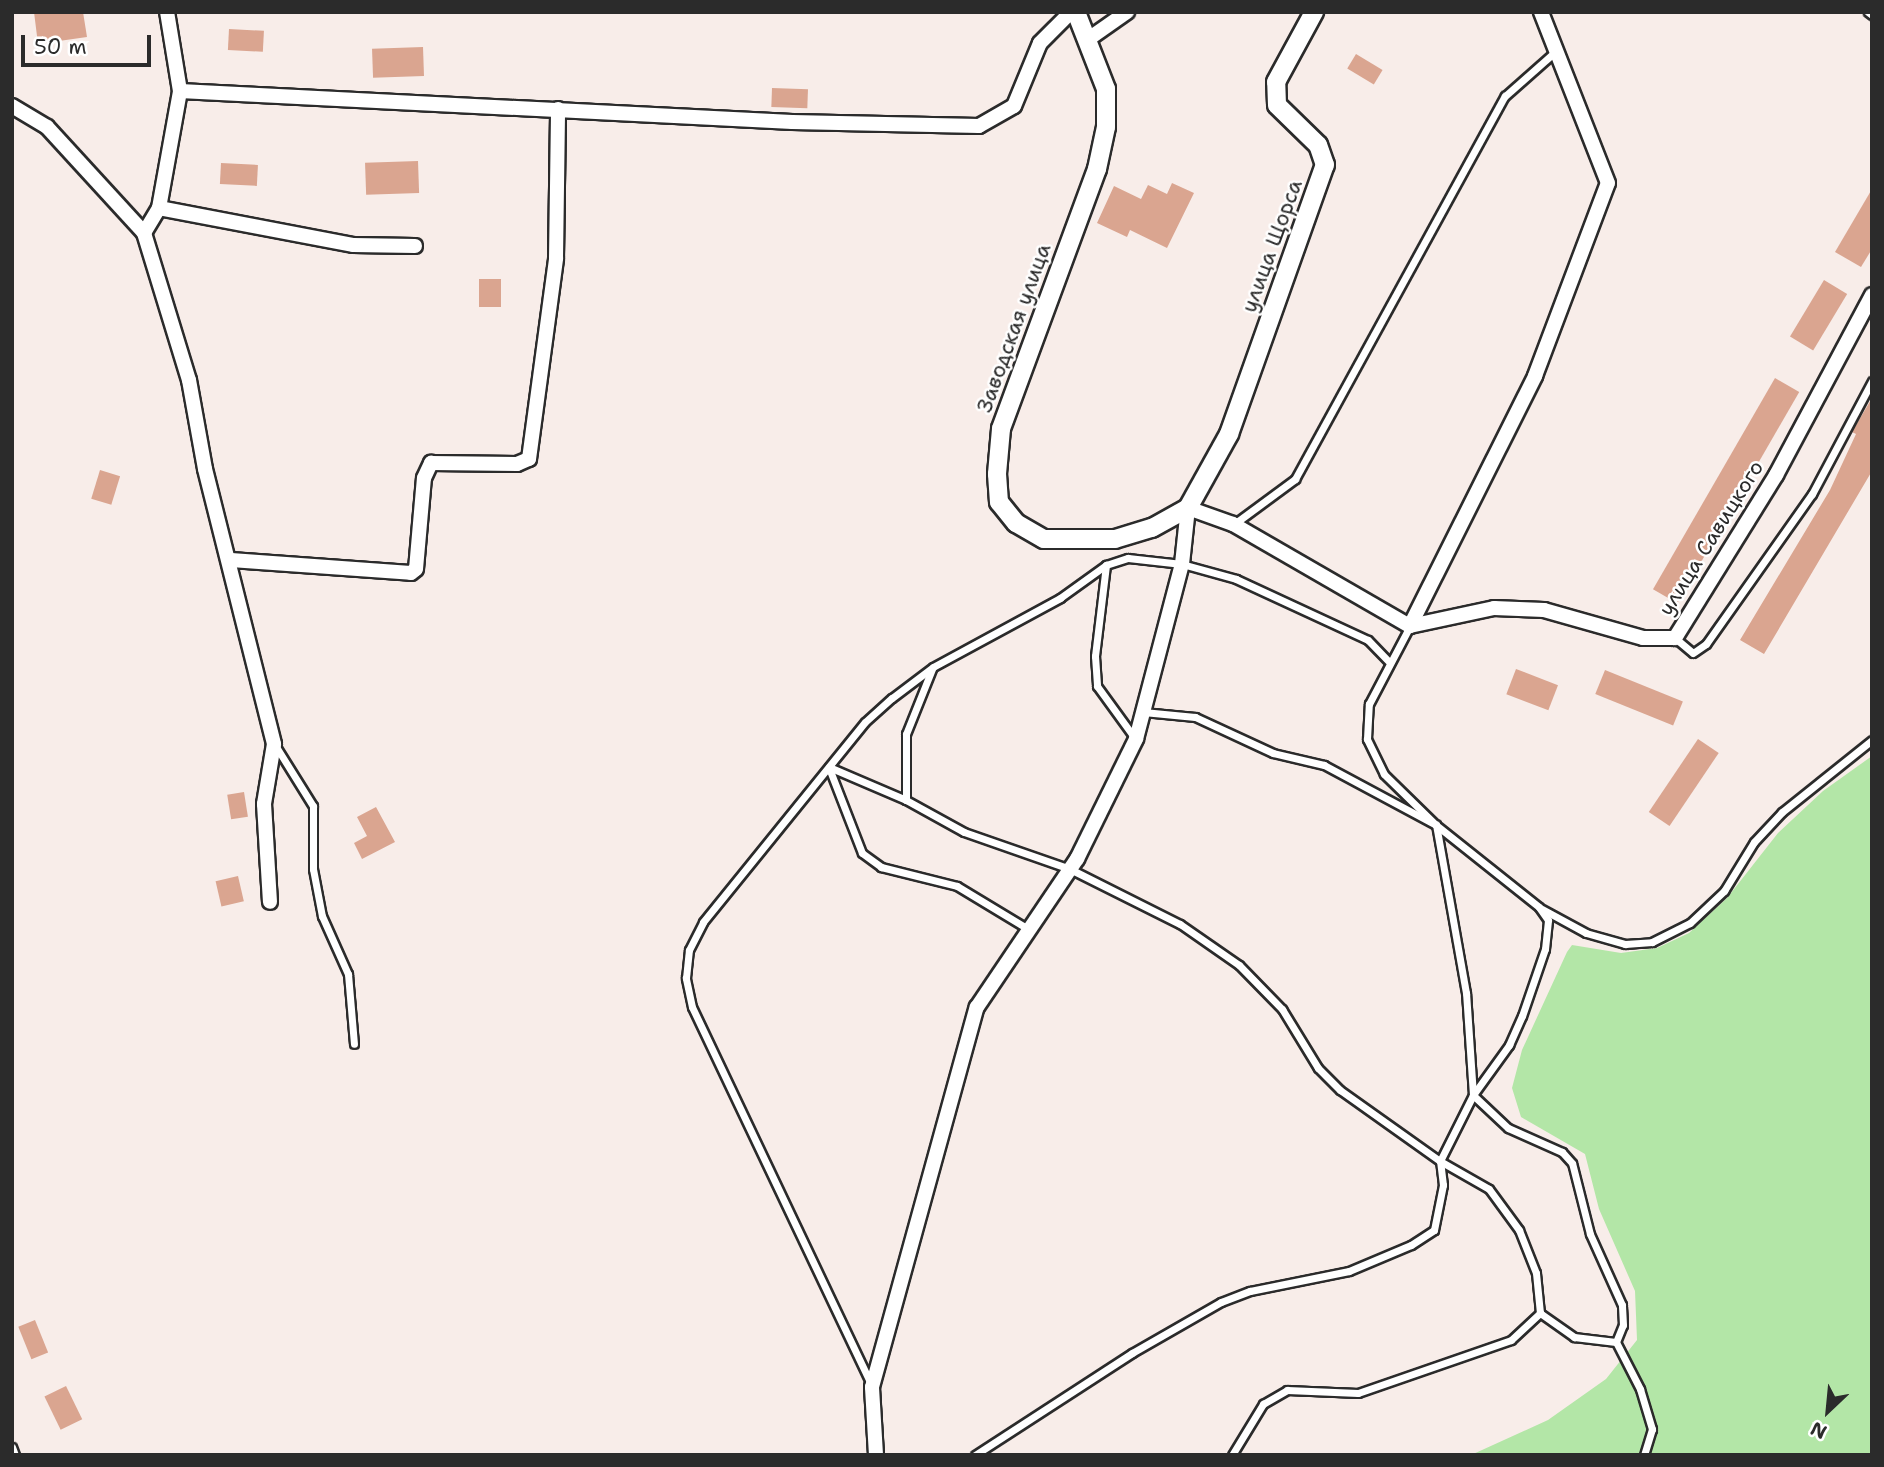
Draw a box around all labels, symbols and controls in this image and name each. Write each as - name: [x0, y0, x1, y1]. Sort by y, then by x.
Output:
- scale bar: [24, 21, 154, 65]
- text: 50 m: [34, 33, 87, 61]
- street label: улица Щорса: [1236, 176, 1308, 316]
- street label: Заводская улица: [972, 240, 1056, 416]
- street label: улица Савицкого: [1653, 456, 1769, 620]
- north arrow: [1793, 1376, 1863, 1446]
- text: N: [1806, 1416, 1831, 1445]

